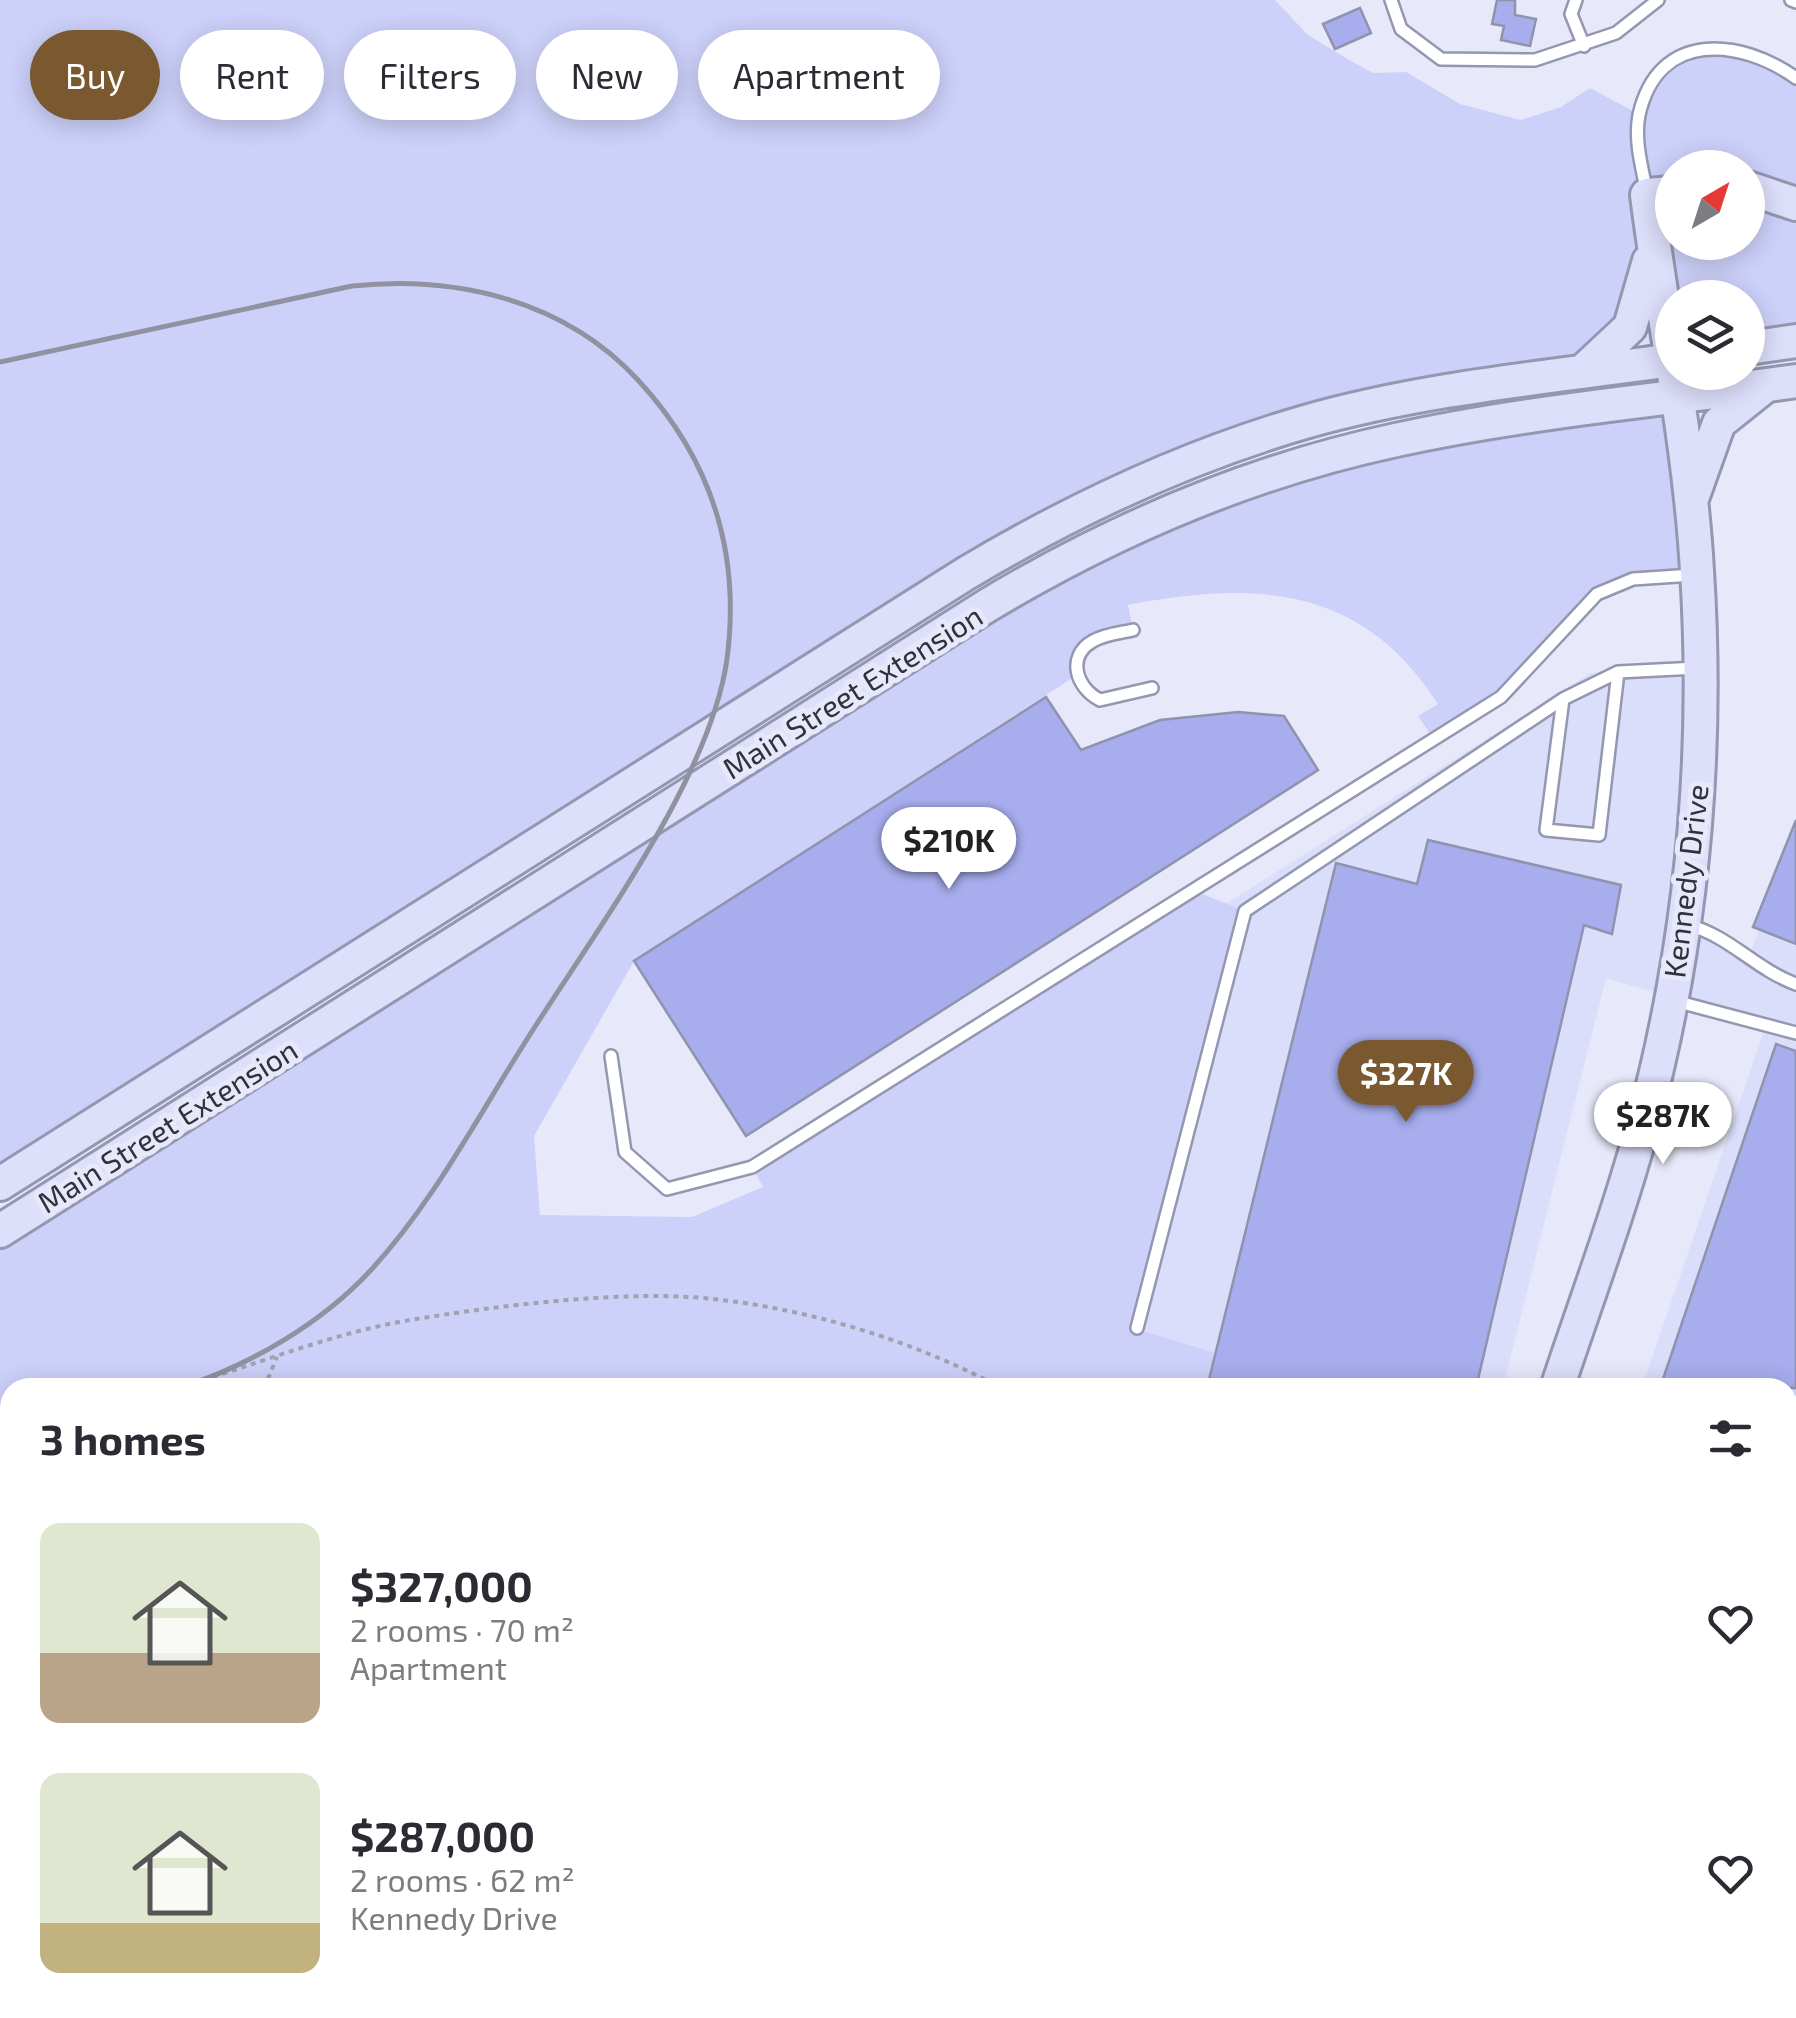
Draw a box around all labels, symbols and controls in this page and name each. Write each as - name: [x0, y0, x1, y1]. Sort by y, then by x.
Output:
- chip: Buy: [30, 30, 160, 120]
- chip: Rent: [180, 30, 324, 120]
- chip: Filters: [344, 30, 516, 120]
- chip: New: [536, 30, 678, 120]
- chip: Apartment: [698, 30, 940, 120]
- north arrow: [1655, 150, 1765, 260]
- map controls: [1655, 150, 1765, 390]
- button: layers: [1655, 280, 1765, 390]
- street label: Main Street Extension: [716, 596, 988, 786]
- street label: Kennedy Drive: [1655, 782, 1715, 980]
- pin: $210K: [879, 807, 1019, 892]
- text: $210K: [903, 820, 995, 858]
- street label: Main Street Extension: [31, 1030, 303, 1220]
- pin: $327K: [1336, 1040, 1476, 1125]
- text: $327K: [1360, 1053, 1452, 1091]
- pin: $287K: [1593, 1082, 1733, 1167]
- text: $287K: [1616, 1095, 1710, 1133]
- icon: filters: [1703, 1411, 1758, 1466]
- text: 3 homes: [40, 1413, 206, 1463]
- text: $327,000: [350, 1560, 533, 1610]
- icon: home: [120, 1563, 240, 1683]
- icon: heart: [1703, 1596, 1758, 1651]
- text: 2 rooms · 70 m²: [350, 1610, 574, 1648]
- text: Apartment: [350, 1648, 507, 1686]
- text: $287,000: [350, 1810, 535, 1860]
- icon: home: [120, 1813, 240, 1933]
- icon: heart: [1703, 1846, 1758, 1901]
- text: 2 rooms · 62 m²: [350, 1860, 575, 1898]
- text: Kennedy Drive: [350, 1898, 558, 1936]

